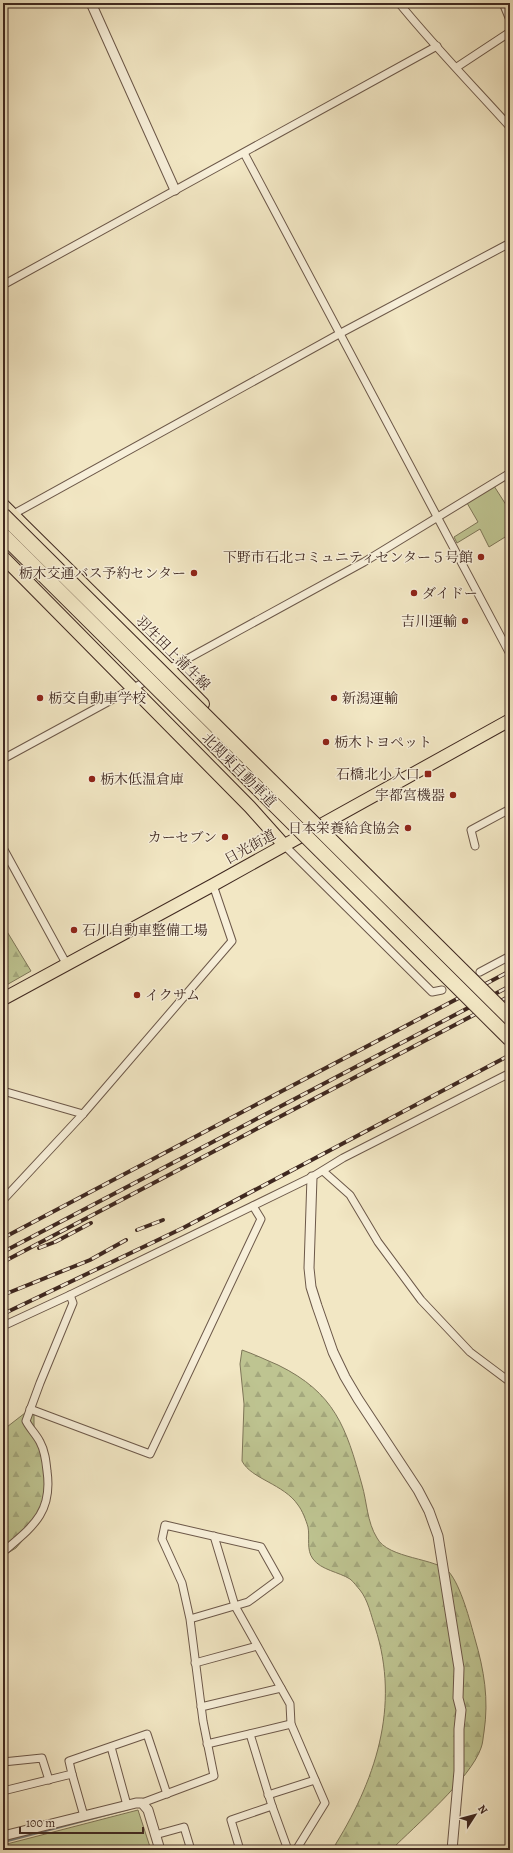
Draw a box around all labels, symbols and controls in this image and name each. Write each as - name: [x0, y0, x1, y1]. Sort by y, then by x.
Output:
- place label: 下野市石北コミュニティセンター５号館: [223, 548, 473, 567]
- marker: 下野市石北コミュニティセンター５号館: [476, 552, 486, 562]
- place label: 栃木交通バス予約センター: [19, 564, 186, 583]
- marker: 栃木交通バス予約センター: [189, 568, 199, 578]
- place label: ダイドー: [422, 584, 478, 603]
- marker: ダイドー: [409, 588, 419, 598]
- street label: 羽生田上蒲生線: [132, 612, 214, 694]
- place label: 吉川運輸: [401, 612, 457, 631]
- marker: 吉川運輸: [460, 616, 470, 626]
- place label: 栃交自動車学校: [48, 689, 146, 708]
- place label: 新潟運輸: [342, 689, 398, 708]
- marker: 栃交自動車学校: [35, 693, 45, 703]
- marker: 新潟運輸: [329, 693, 339, 703]
- street label: 北関東自動車道: [198, 729, 280, 811]
- place label: 栃木トヨペット: [334, 733, 432, 752]
- marker: 栃木トヨペット: [321, 737, 331, 747]
- place label: 石橋北小入口: [336, 765, 420, 784]
- marker: 石橋北小入口: [423, 769, 433, 779]
- place label: 栃木低温倉庫: [100, 770, 184, 789]
- marker: 栃木低温倉庫: [87, 774, 97, 784]
- place label: 宇都宮機器: [375, 786, 445, 805]
- marker: 宇都宮機器: [448, 790, 458, 800]
- place label: 日本栄養給食協会: [288, 819, 400, 838]
- marker: 日本栄養給食協会: [403, 823, 413, 833]
- street label: 日光街道: [221, 825, 279, 869]
- place label: カーセブン: [148, 828, 217, 847]
- marker: カーセブン: [220, 832, 230, 842]
- place label: 石川自動車整備工場: [82, 921, 208, 940]
- marker: 石川自動車整備工場: [69, 925, 79, 935]
- place label: イクサム: [145, 986, 200, 1005]
- marker: イクサム: [132, 990, 142, 1000]
- north arrow: [455, 1795, 495, 1835]
- text: N: [474, 1802, 491, 1817]
- scale bar: [20, 1809, 143, 1835]
- text: 100 m: [26, 1815, 55, 1831]

